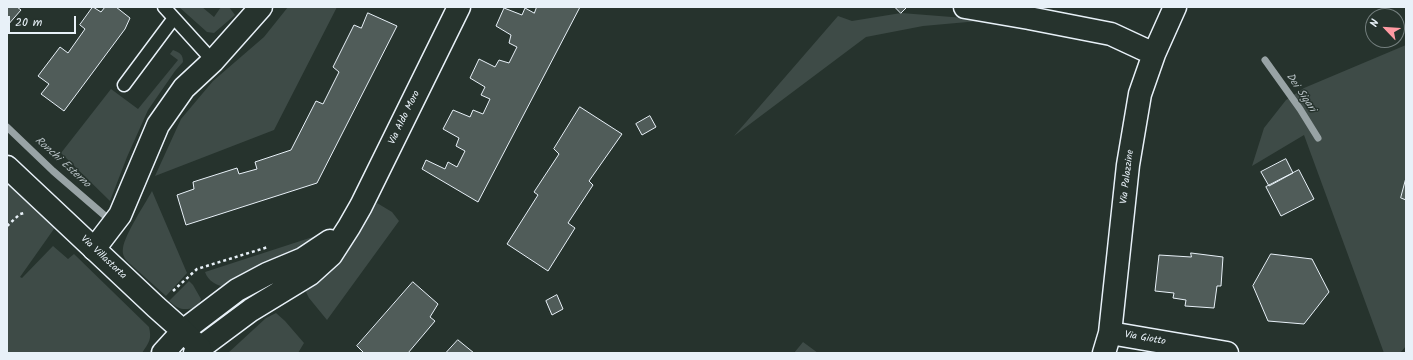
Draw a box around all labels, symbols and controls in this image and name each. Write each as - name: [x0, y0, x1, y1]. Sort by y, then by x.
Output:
- scale bar: [10, 8, 78, 34]
- north arrow: [1365, 8, 1405, 48]
- text: 20 m: [15, 13, 42, 32]
- text: N: [1365, 16, 1385, 30]
- water label: Dei Sigari: [1282, 71, 1318, 115]
- street label: Via Aldo Moro: [387, 89, 423, 147]
- water label: Ronchi Esterno: [32, 135, 92, 191]
- street label: Via Palazzine: [1119, 149, 1137, 205]
- street label: Via Villastorta: [78, 234, 128, 282]
- street label: Via Giotto: [1123, 329, 1167, 349]

